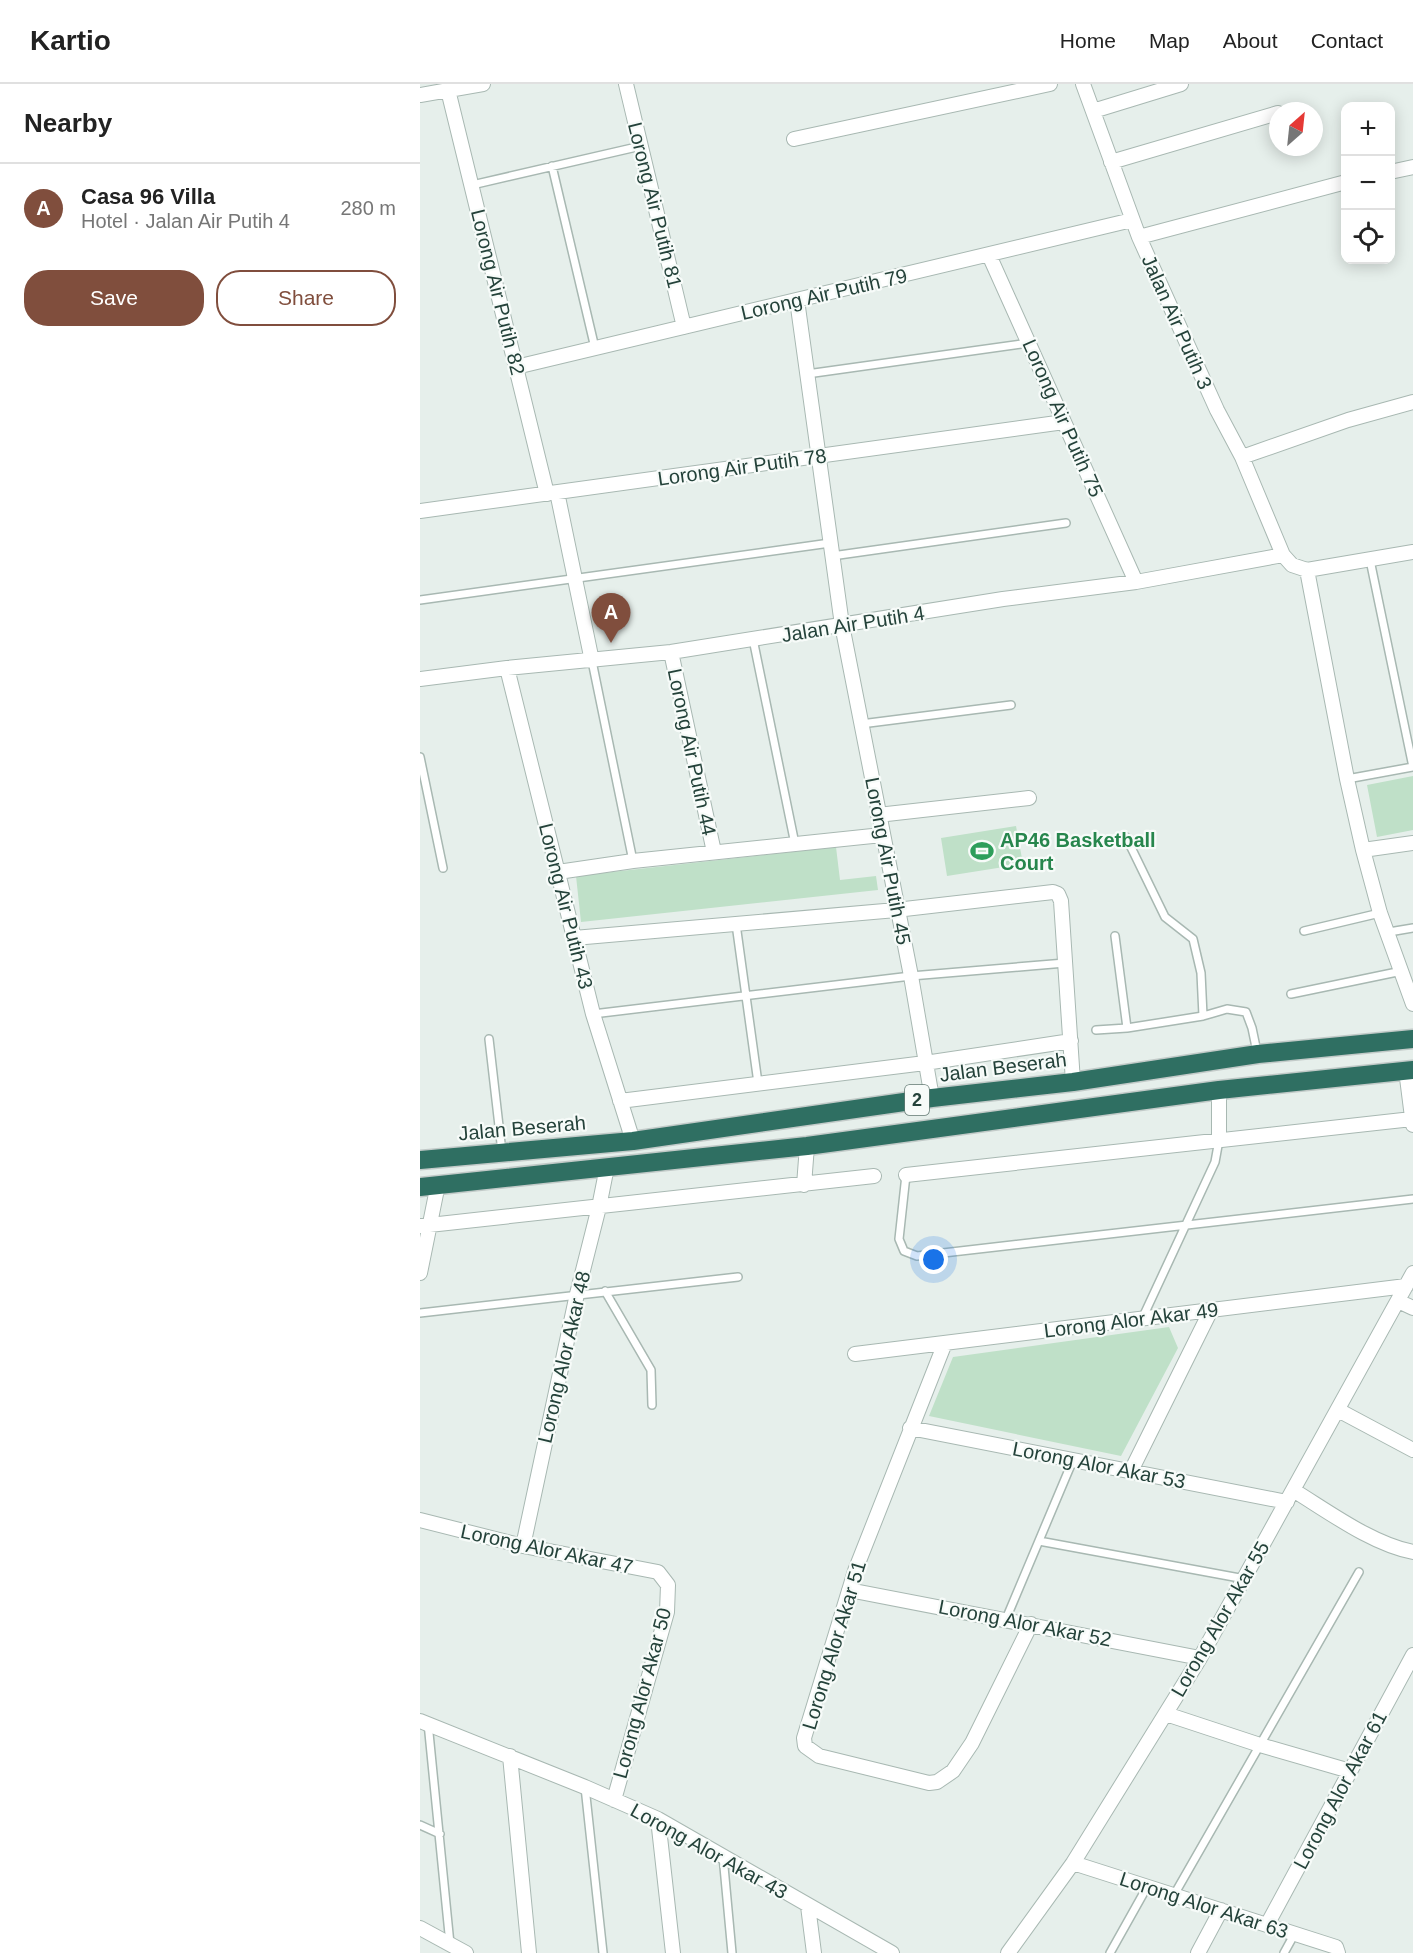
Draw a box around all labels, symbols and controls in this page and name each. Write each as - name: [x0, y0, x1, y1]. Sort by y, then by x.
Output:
- text: Kartio: [30, 25, 111, 56]
- text: Home: [1060, 29, 1116, 52]
- text: Map: [1149, 29, 1190, 52]
- text: About: [1223, 29, 1278, 52]
- text: Contact: [1311, 29, 1383, 52]
- north arrow: [1269, 102, 1323, 156]
- map controls: [1341, 102, 1395, 264]
- button: +: [1341, 102, 1395, 156]
- text: Nearby: [24, 108, 112, 138]
- street label: Lorong Air Putih 81: [624, 120, 686, 290]
- button: −: [1341, 156, 1395, 210]
- text: Casa 96 Villa: [81, 184, 215, 209]
- text: A: [36, 197, 51, 219]
- text: 280 m: [340, 197, 396, 219]
- street label: Lorong Air Putih 82: [467, 207, 529, 377]
- text: Hotel · Jalan Air Putih 4: [81, 210, 290, 232]
- button: locate: [1341, 210, 1395, 264]
- street label: Jalan Air Putih 3: [1138, 252, 1216, 392]
- street label: Lorong Air Putih 79: [739, 264, 909, 324]
- button: Save: [24, 270, 204, 326]
- button: Share: [216, 270, 396, 326]
- street label: Lorong Air Putih 75: [1018, 336, 1108, 500]
- street label: Lorong Air Putih 78: [656, 444, 828, 490]
- pin: A: [592, 594, 630, 643]
- street label: Jalan Air Putih 4: [780, 602, 926, 646]
- street label: Lorong Air Putih 44: [664, 667, 720, 837]
- street label: Lorong Air Putih 45: [861, 775, 915, 947]
- street label: Lorong Air Putih 43: [535, 821, 597, 991]
- place label: AP46 Basketball Court: [1000, 829, 1156, 874]
- sports icon: AP46 Basketball Court: [969, 838, 995, 864]
- street label: Jalan Beserah: [938, 1048, 1068, 1086]
- road number: 2: [905, 1085, 929, 1115]
- street label: Jalan Beserah: [457, 1111, 587, 1145]
- your location: [919, 1245, 948, 1274]
- street label: Lorong Alor Akar 48: [534, 1269, 594, 1445]
- street label: Lorong Alor Akar 49: [1042, 1298, 1220, 1342]
- street label: Lorong Alor Akar 53: [1011, 1437, 1187, 1493]
- street label: Lorong Alor Akar 47: [459, 1520, 635, 1578]
- street label: Lorong Alor Akar 55: [1167, 1537, 1273, 1701]
- street label: Lorong Alor Akar 51: [798, 1558, 870, 1732]
- street label: Lorong Alor Akar 52: [937, 1595, 1113, 1651]
- street label: Lorong Alor Akar 50: [609, 1605, 675, 1781]
- street label: Lorong Alor Akar 61: [1289, 1707, 1391, 1873]
- street label: Lorong Alor Akar 43: [627, 1799, 791, 1903]
- street label: Lorong Alor Akar 63: [1117, 1867, 1291, 1943]

